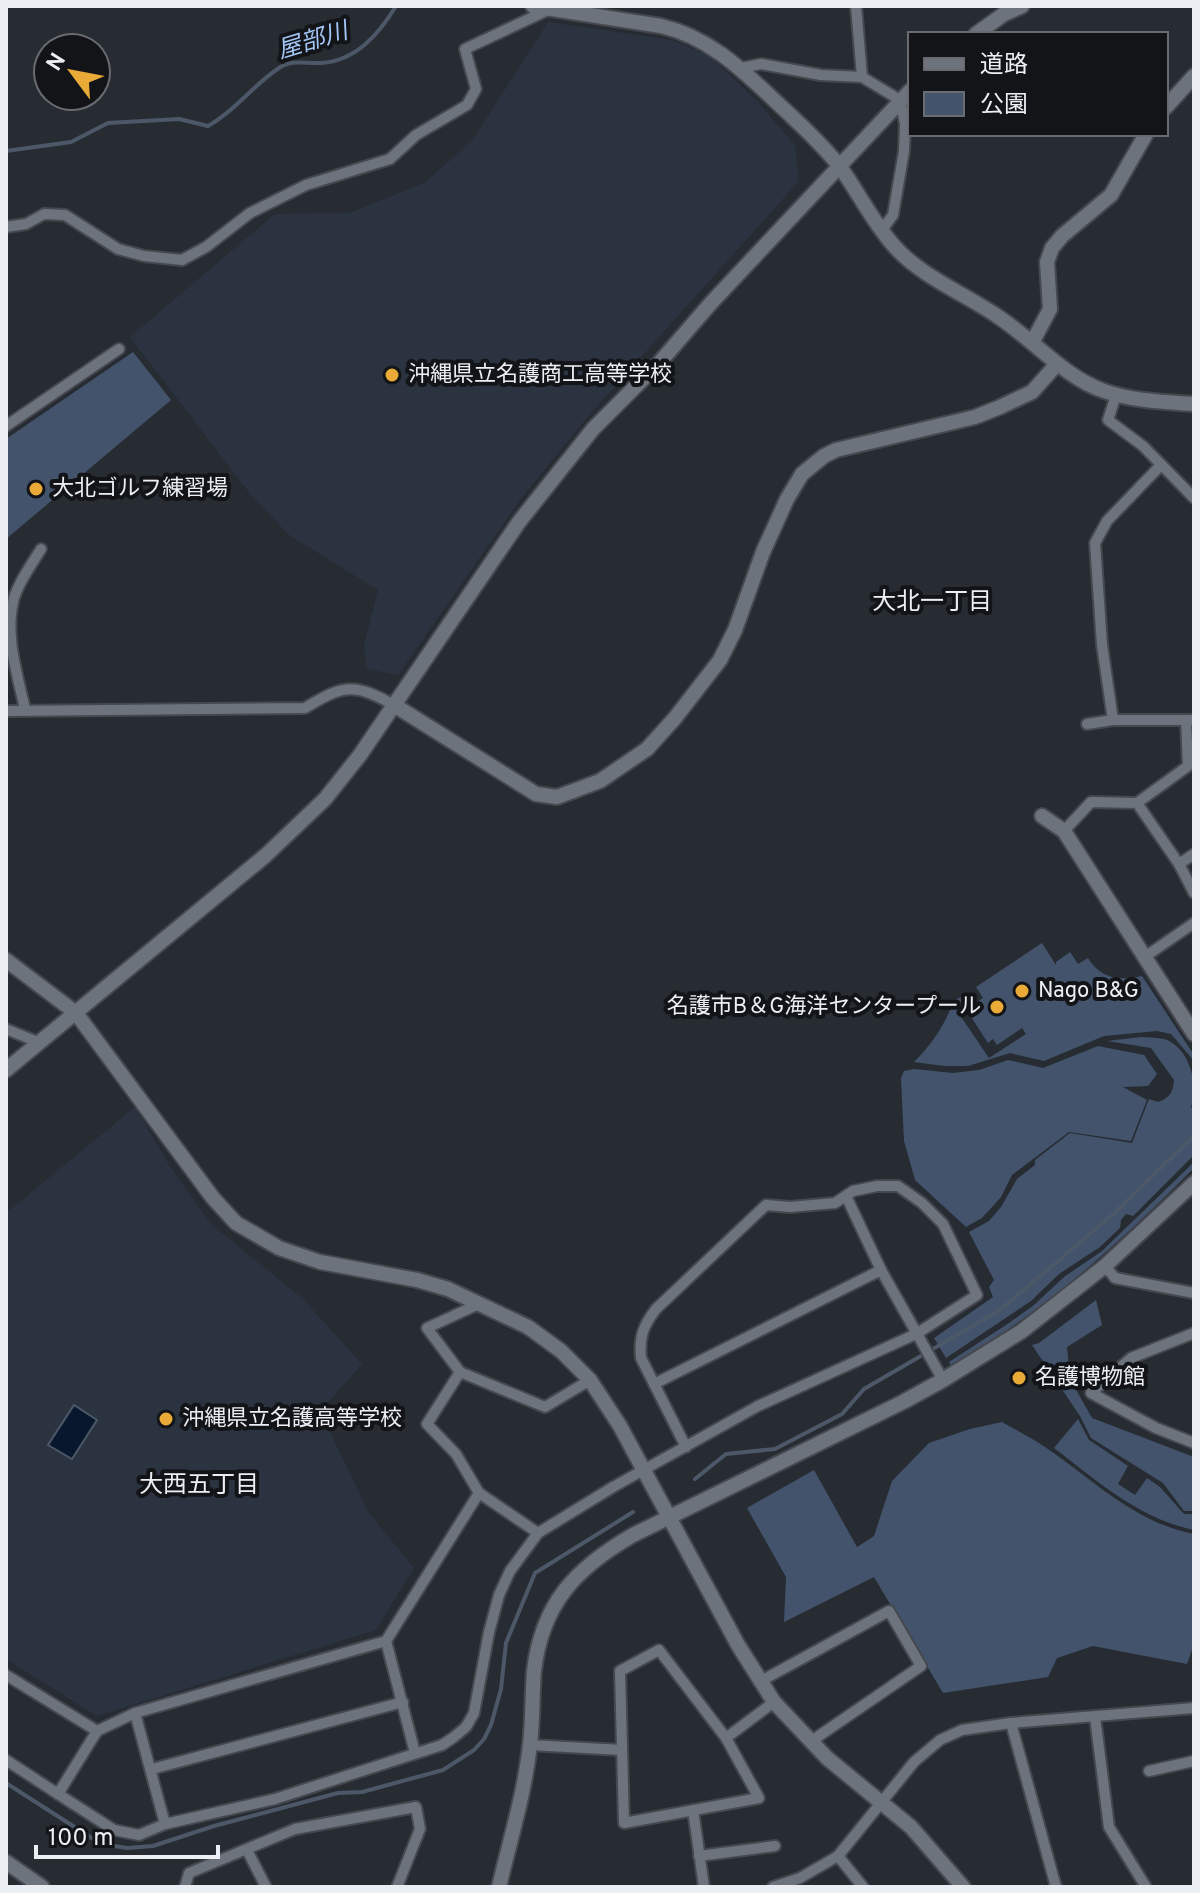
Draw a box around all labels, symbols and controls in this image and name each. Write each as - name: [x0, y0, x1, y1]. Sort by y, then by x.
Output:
- water label: 屋部川: [274, 16, 355, 67]
- north arrow: [32, 32, 112, 112]
- legend: [908, 32, 1168, 136]
- text: N: [42, 49, 73, 77]
- text: 道路: [980, 51, 1028, 81]
- text: 公園: [980, 91, 1028, 121]
- place label: 沖縄県立名護商工高等学校: [408, 362, 672, 389]
- marker: 沖縄県立名護商工高等学校: [383, 366, 401, 384]
- place label: 大北ゴルフ練習場: [52, 476, 228, 503]
- marker: 大北ゴルフ練習場: [27, 480, 45, 498]
- district label: 大北一丁目: [872, 588, 992, 618]
- place label: Nago B&G: [1038, 978, 1139, 1005]
- marker: Nago B&G: [1013, 982, 1031, 1000]
- place label: 名護市B＆G海洋センタープール: [667, 994, 981, 1021]
- marker: 名護市B＆G海洋センタープール: [988, 998, 1006, 1016]
- place label: 名護博物館: [1035, 1365, 1145, 1392]
- marker: 名護博物館: [1010, 1369, 1028, 1387]
- place label: 沖縄県立名護高等学校: [182, 1406, 402, 1433]
- marker: 沖縄県立名護高等学校: [157, 1410, 175, 1428]
- district label: 大西五丁目: [139, 1471, 259, 1501]
- scale bar: [36, 1809, 218, 1859]
- text: 100 m: [48, 1824, 114, 1854]

